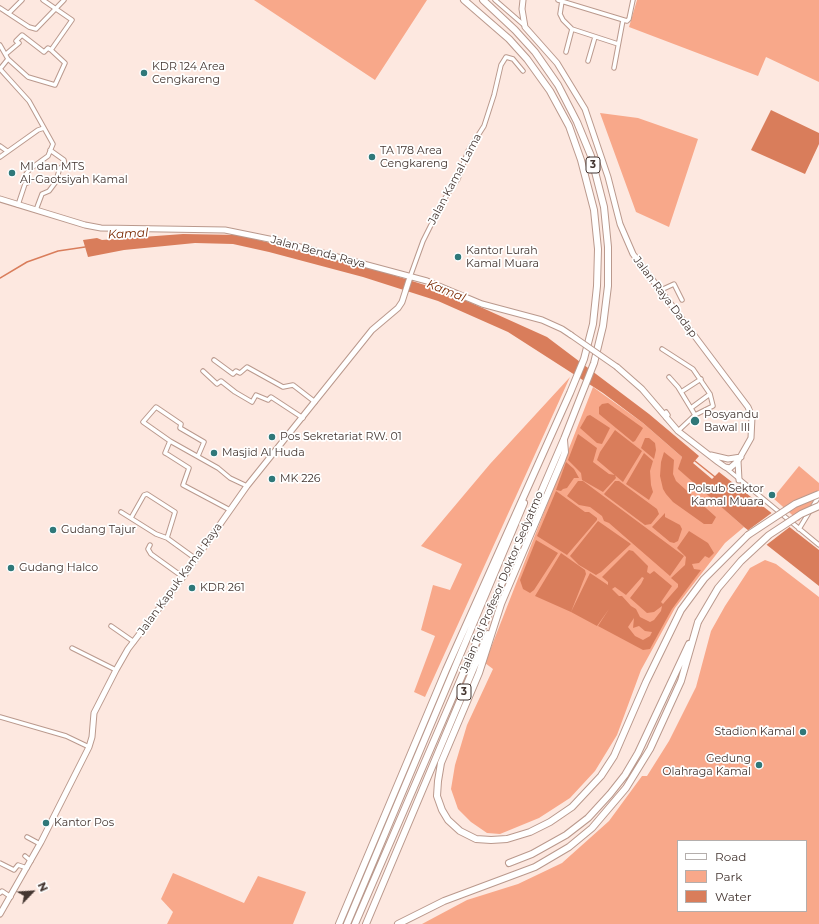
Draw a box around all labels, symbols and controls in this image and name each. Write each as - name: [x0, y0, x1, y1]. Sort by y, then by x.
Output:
- place label: KDR 124 Area Cengkareng: [152, 60, 225, 86]
- marker: KDR 124 Area Cengkareng: [139, 68, 149, 78]
- street label: Jalan Kamal Lama: [425, 131, 485, 227]
- place label: TA 178 Area Cengkareng: [380, 144, 448, 170]
- marker: TA 178 Area Cengkareng: [367, 152, 377, 162]
- road number: 3: [586, 157, 600, 173]
- place label: MI dan MTS Al-Gaotsiyah Kamal: [20, 160, 128, 186]
- marker: MI dan MTS Al-Gaotsiyah Kamal: [7, 168, 17, 178]
- water label: Kamal: [107, 226, 149, 242]
- street label: Jalan Benda Raya: [269, 233, 367, 271]
- place label: Kantor Lurah Kamal Muara: [466, 244, 539, 270]
- marker: Kantor Lurah Kamal Muara: [453, 252, 463, 262]
- street label: Jalan Raya Dadap: [630, 254, 700, 340]
- water label: Kamal: [425, 277, 467, 305]
- place label: Posyandu Bawal III: [704, 408, 759, 434]
- marker: Posyandu Bawal III: [689, 415, 701, 427]
- place label: Pos Sekretariat RW. 01: [280, 430, 402, 444]
- marker: Pos Sekretariat RW. 01: [267, 432, 277, 442]
- place label: Masjid Al Huda: [222, 446, 305, 460]
- marker: Masjid Al Huda: [209, 448, 219, 458]
- place label: MK 226: [280, 472, 320, 486]
- marker: MK 226: [267, 474, 277, 484]
- place label: Polsub Sektor Kamal Muara: [688, 482, 764, 508]
- street label: Jalan Tol Profesor Doktor Sedyatmo: [458, 489, 546, 675]
- marker: Polsub Sektor Kamal Muara: [767, 490, 777, 500]
- street label: Jalan Kapuk Kamal Raya: [135, 521, 225, 637]
- place label: Gudang Tajur: [61, 523, 136, 537]
- marker: Gudang Tajur: [48, 525, 58, 535]
- place label: Gudang Halco: [19, 561, 98, 575]
- marker: Gudang Halco: [6, 563, 16, 573]
- place label: KDR 261: [200, 581, 245, 595]
- marker: KDR 261: [187, 583, 197, 593]
- road number: 3: [457, 684, 471, 700]
- place label: Stadion Kamal: [715, 725, 795, 739]
- marker: Stadion Kamal: [798, 727, 808, 737]
- place label: Gedung Olahraga Kamal: [662, 752, 751, 778]
- marker: Gedung Olahraga Kamal: [754, 760, 764, 770]
- place label: Kantor Pos: [54, 816, 114, 830]
- marker: Kantor Pos: [41, 818, 51, 828]
- legend: [677, 840, 807, 912]
- text: Road: [715, 849, 746, 864]
- text: Park: [715, 869, 742, 884]
- north arrow: [12, 872, 52, 912]
- text: N: [35, 880, 51, 894]
- text: Water: [715, 889, 751, 904]

